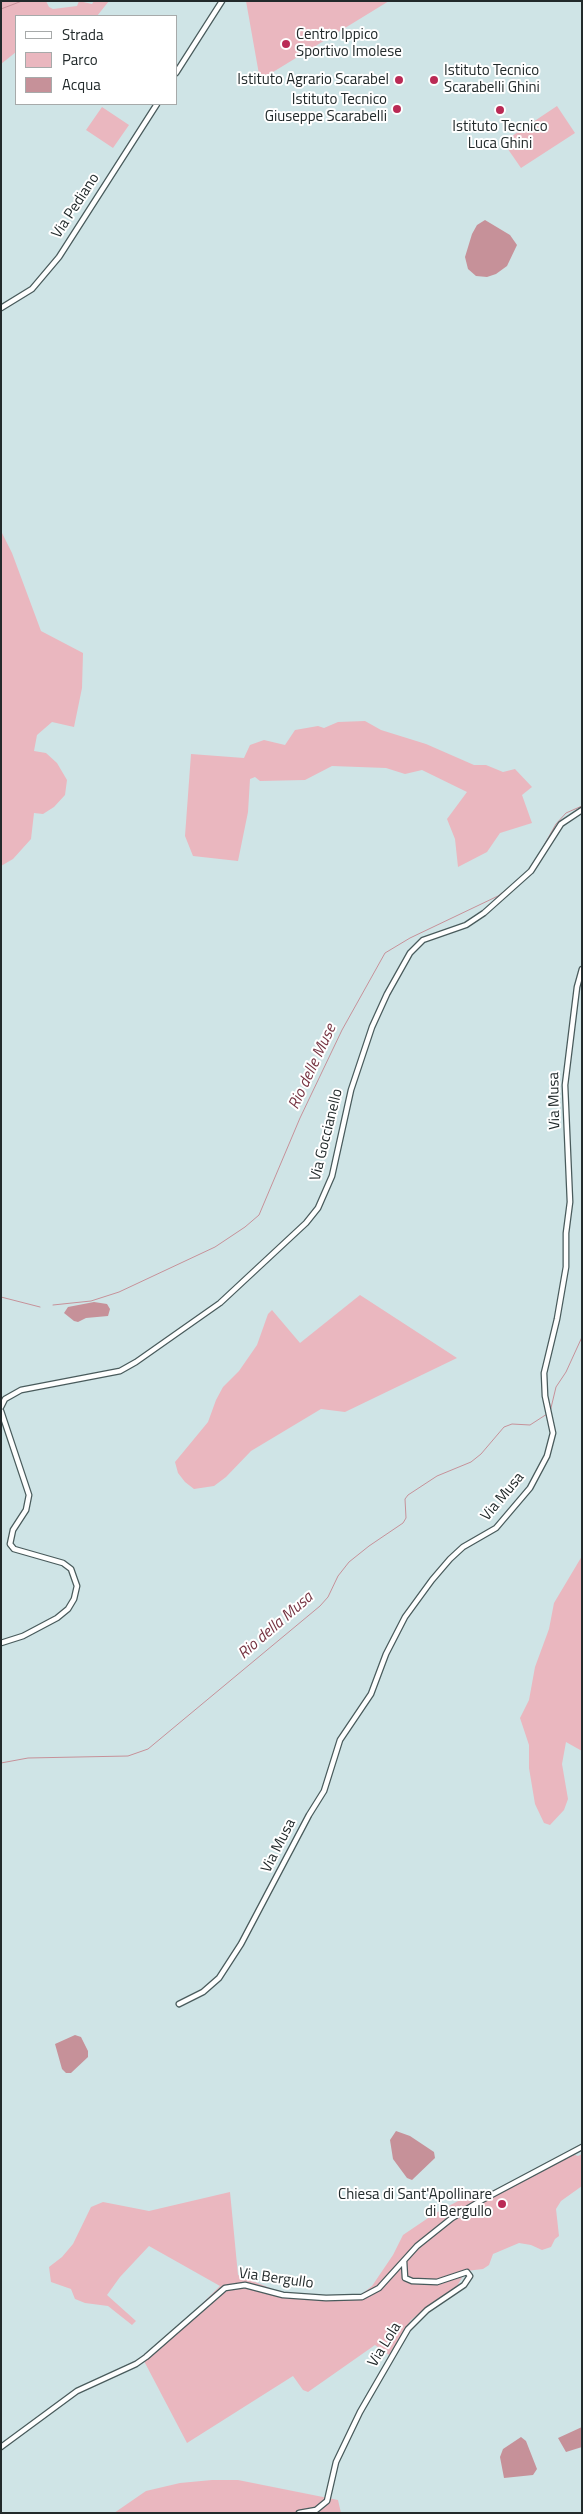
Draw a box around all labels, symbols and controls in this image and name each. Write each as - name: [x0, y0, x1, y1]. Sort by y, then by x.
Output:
- legend: [15, 15, 178, 105]
- text: Strada: [62, 23, 103, 46]
- place label: Centro Ippico Sportivo Imolese: [296, 26, 402, 61]
- marker: Centro Ippico Sportivo Imolese: [280, 38, 292, 50]
- text: Parco: [62, 48, 98, 71]
- place label: Istituto Tecnico Scarabelli Ghini: [444, 62, 540, 97]
- place label: Istituto Agrario Scarabel: [237, 71, 389, 89]
- text: Acqua: [62, 73, 101, 96]
- marker: Istituto Agrario Scarabel: [393, 74, 405, 86]
- marker: Istituto Tecnico Scarabelli Ghini: [428, 74, 440, 86]
- place label: Istituto Tecnico Giuseppe Scarabelli: [265, 91, 387, 126]
- marker: Istituto Tecnico Giuseppe Scarabelli: [391, 103, 403, 115]
- marker: Istituto Tecnico Luca Ghini: [494, 104, 506, 116]
- place label: Istituto Tecnico Luca Ghini: [452, 118, 548, 153]
- street label: Via Pediano: [48, 170, 104, 242]
- water label: Rio delle Muse: [285, 1021, 341, 1113]
- street label: Via Musa: [545, 1072, 565, 1130]
- street label: Via Goccianello: [307, 1087, 347, 1183]
- street label: Via Musa: [478, 1469, 528, 1525]
- water label: Rio della Musa: [235, 1588, 317, 1664]
- street label: Via Musa: [258, 1816, 300, 1876]
- place label: Chiesa di Sant'Apollinare di Bergullo: [338, 2186, 492, 2221]
- marker: Chiesa di Sant'Apollinare di Bergullo: [496, 2198, 508, 2210]
- street label: Via Bergullo: [237, 2265, 315, 2293]
- street label: Via Lola: [364, 2320, 406, 2370]

